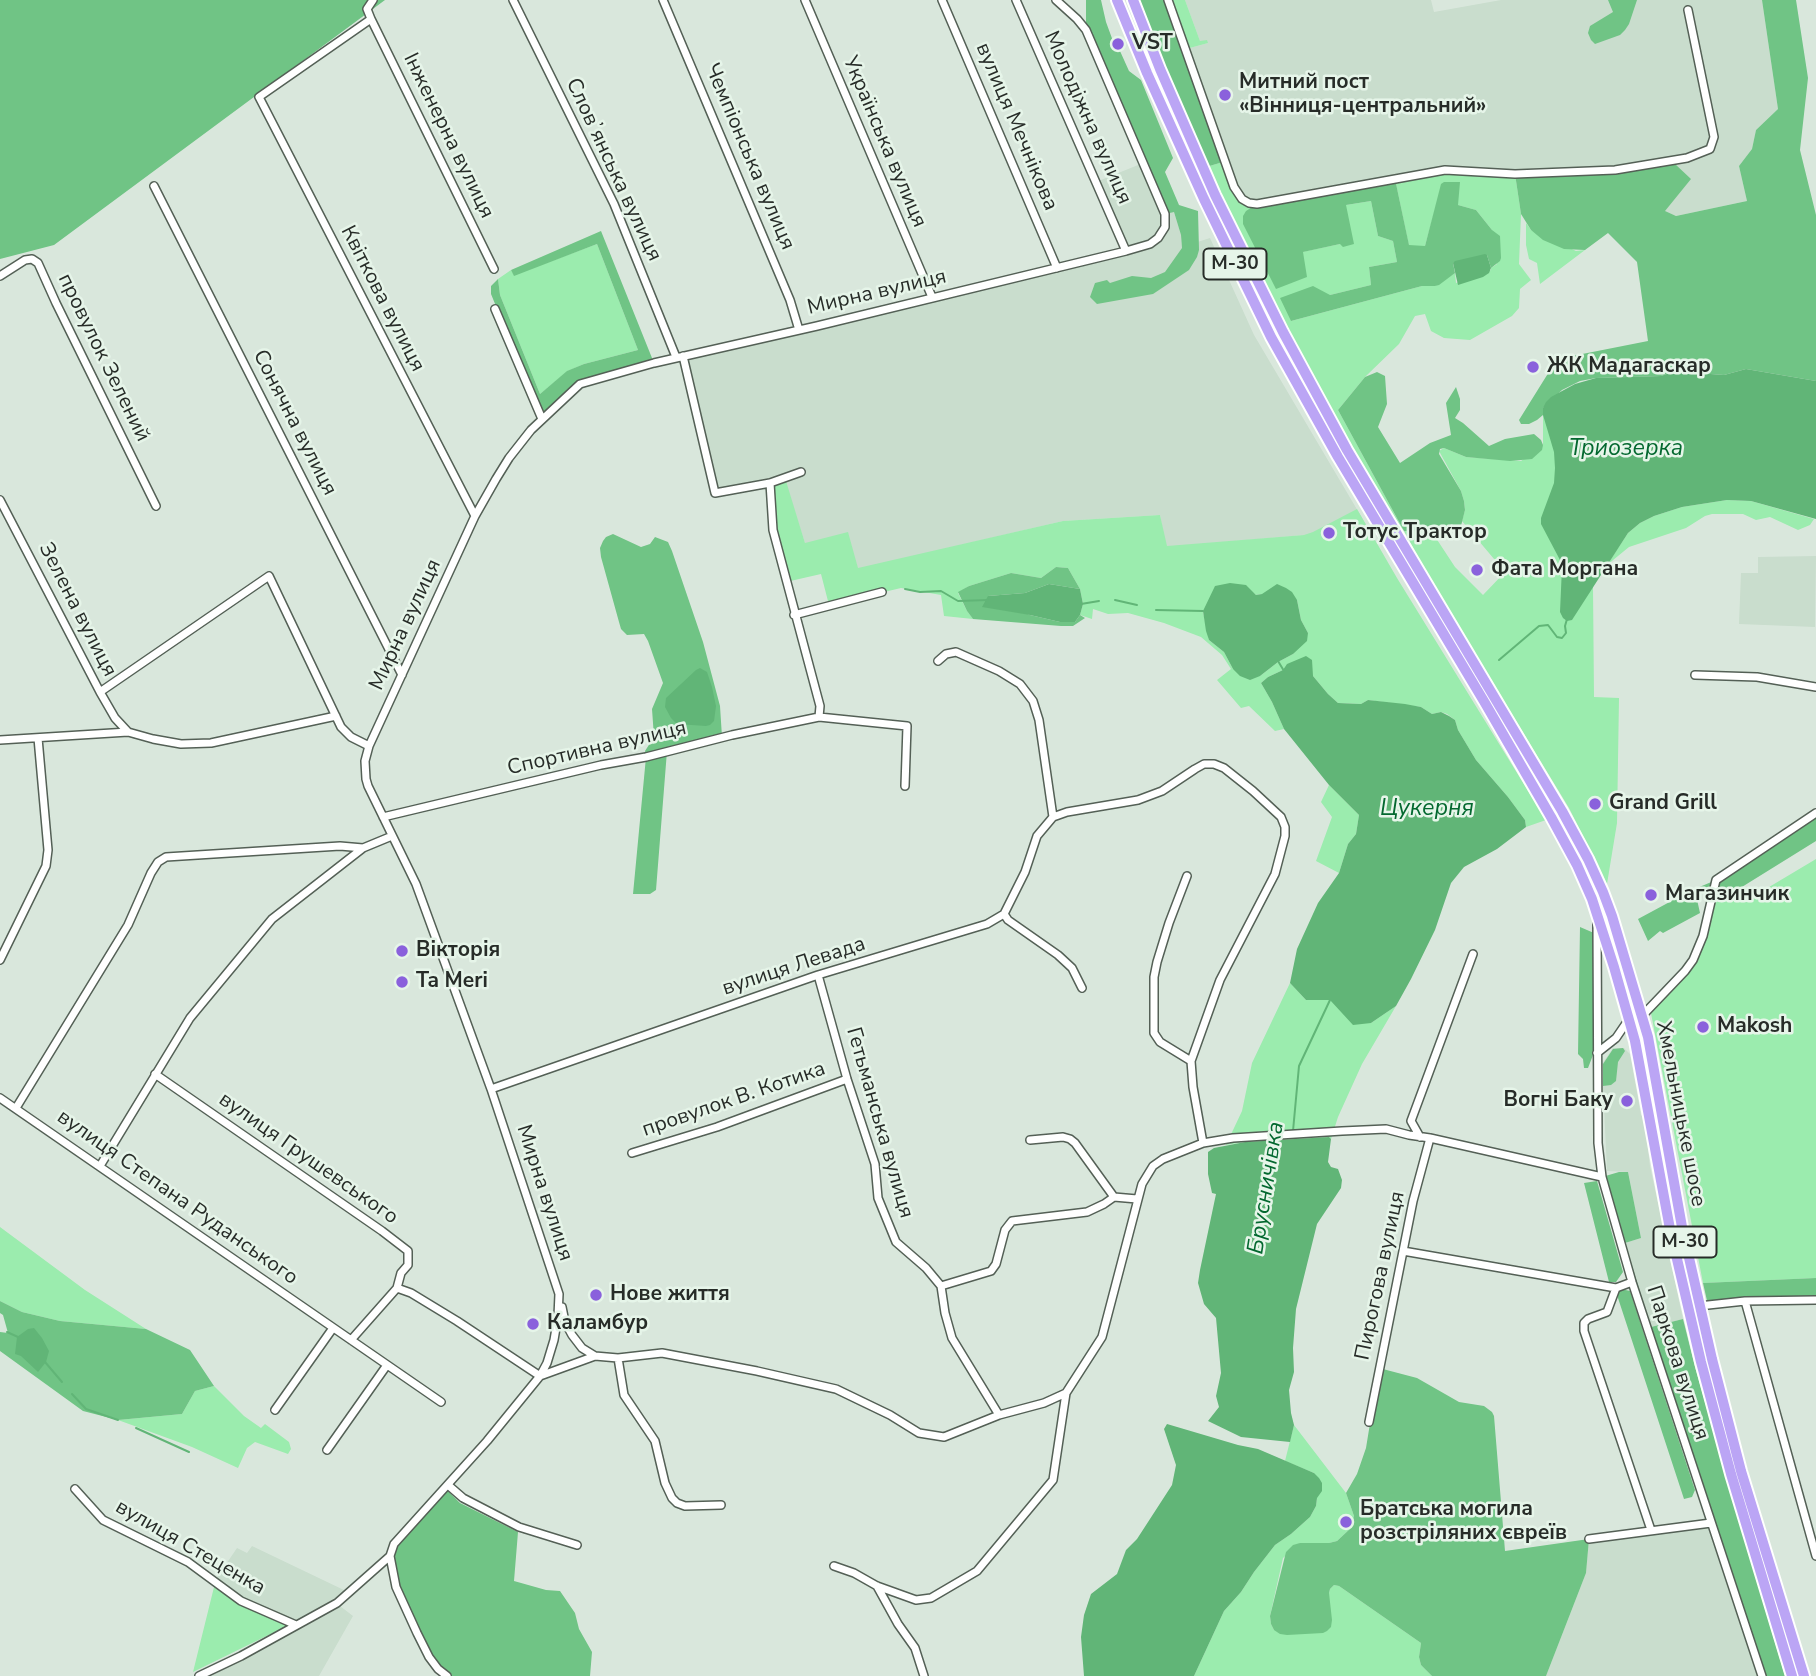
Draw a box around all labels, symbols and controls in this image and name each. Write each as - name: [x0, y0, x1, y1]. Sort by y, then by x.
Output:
- street label: Молодіжна вулиця: [1038, 28, 1136, 208]
- place label: VST: [1132, 31, 1173, 57]
- marker: VST: [1110, 36, 1126, 52]
- street label: вулиця Мечнікова: [969, 39, 1063, 215]
- street label: Інженерна вулиця: [397, 49, 499, 223]
- street label: Українська вулиця: [837, 53, 931, 231]
- street label: Чемпіонська вулиця: [698, 60, 800, 254]
- place label: Митний пост «Вінниця-центральний»: [1239, 70, 1486, 120]
- street label: Словʼянська вулиця: [560, 74, 666, 266]
- marker: Митний пост «Вінниця-центральний»: [1217, 87, 1233, 103]
- street label: Квіткова вулиця: [334, 222, 430, 376]
- road number: М-30: [1204, 248, 1266, 280]
- street label: Мирна вулиця: [805, 265, 949, 321]
- street label: провулок Зелений: [51, 270, 155, 446]
- street label: Сонячна вулиця: [246, 346, 342, 500]
- place label: ЖК Мадагаскар: [1547, 354, 1711, 380]
- marker: ЖК Мадагаскар: [1525, 359, 1541, 375]
- water label: Триозерка: [1569, 435, 1683, 463]
- place label: Тотус Трактор: [1343, 520, 1487, 546]
- marker: Тотус Трактор: [1321, 525, 1337, 541]
- street label: Зелена вулиця: [32, 539, 122, 681]
- street label: Мирна вулиця: [365, 555, 447, 695]
- place label: Фата Моргана: [1491, 557, 1638, 583]
- marker: Фата Моргана: [1469, 562, 1485, 578]
- street label: Спортивна вулиця: [505, 716, 689, 782]
- place label: Grand Grill: [1609, 791, 1717, 817]
- water label: Цукерня: [1380, 795, 1474, 823]
- marker: Grand Grill: [1587, 796, 1603, 812]
- place label: Магазинчик: [1665, 882, 1789, 908]
- marker: Магазинчик: [1643, 887, 1659, 903]
- street label: вулиця Левада: [719, 932, 869, 1002]
- place label: Вікторія: [416, 938, 500, 964]
- marker: Вікторія: [394, 943, 410, 959]
- place label: Ta Meri: [416, 969, 488, 995]
- marker: Ta Meri: [394, 974, 410, 990]
- place label: Makosh: [1717, 1014, 1792, 1040]
- street label: Хмельницьке шосе: [1650, 1019, 1710, 1209]
- marker: Makosh: [1695, 1019, 1711, 1035]
- street label: Гетьманська вулиця: [840, 1025, 918, 1221]
- street label: провулок В. Котика: [639, 1057, 829, 1143]
- street label: вулиця Грушевського: [213, 1088, 403, 1230]
- place label: Вогні Баку: [1503, 1088, 1613, 1114]
- marker: Вогні Баку: [1619, 1093, 1635, 1109]
- street label: вулиця Степана Руданського: [52, 1105, 302, 1291]
- water label: Брусничівка: [1243, 1120, 1291, 1256]
- street label: Мирна вулиця: [510, 1122, 578, 1264]
- street label: Пирогова вулиця: [1351, 1189, 1411, 1363]
- road number: М-30: [1654, 1226, 1716, 1258]
- place label: Нове життя: [610, 1282, 730, 1308]
- street label: Паркова вулиця: [1640, 1283, 1714, 1443]
- marker: Нове життя: [588, 1287, 604, 1303]
- place label: Каламбур: [547, 1311, 648, 1337]
- marker: Каламбур: [525, 1316, 541, 1332]
- street label: вулиця Стеценка: [111, 1495, 269, 1601]
- place label: Братська могила розстріляних євреїв: [1360, 1497, 1567, 1547]
- marker: Братська могила розстріляних євреїв: [1338, 1514, 1354, 1530]

